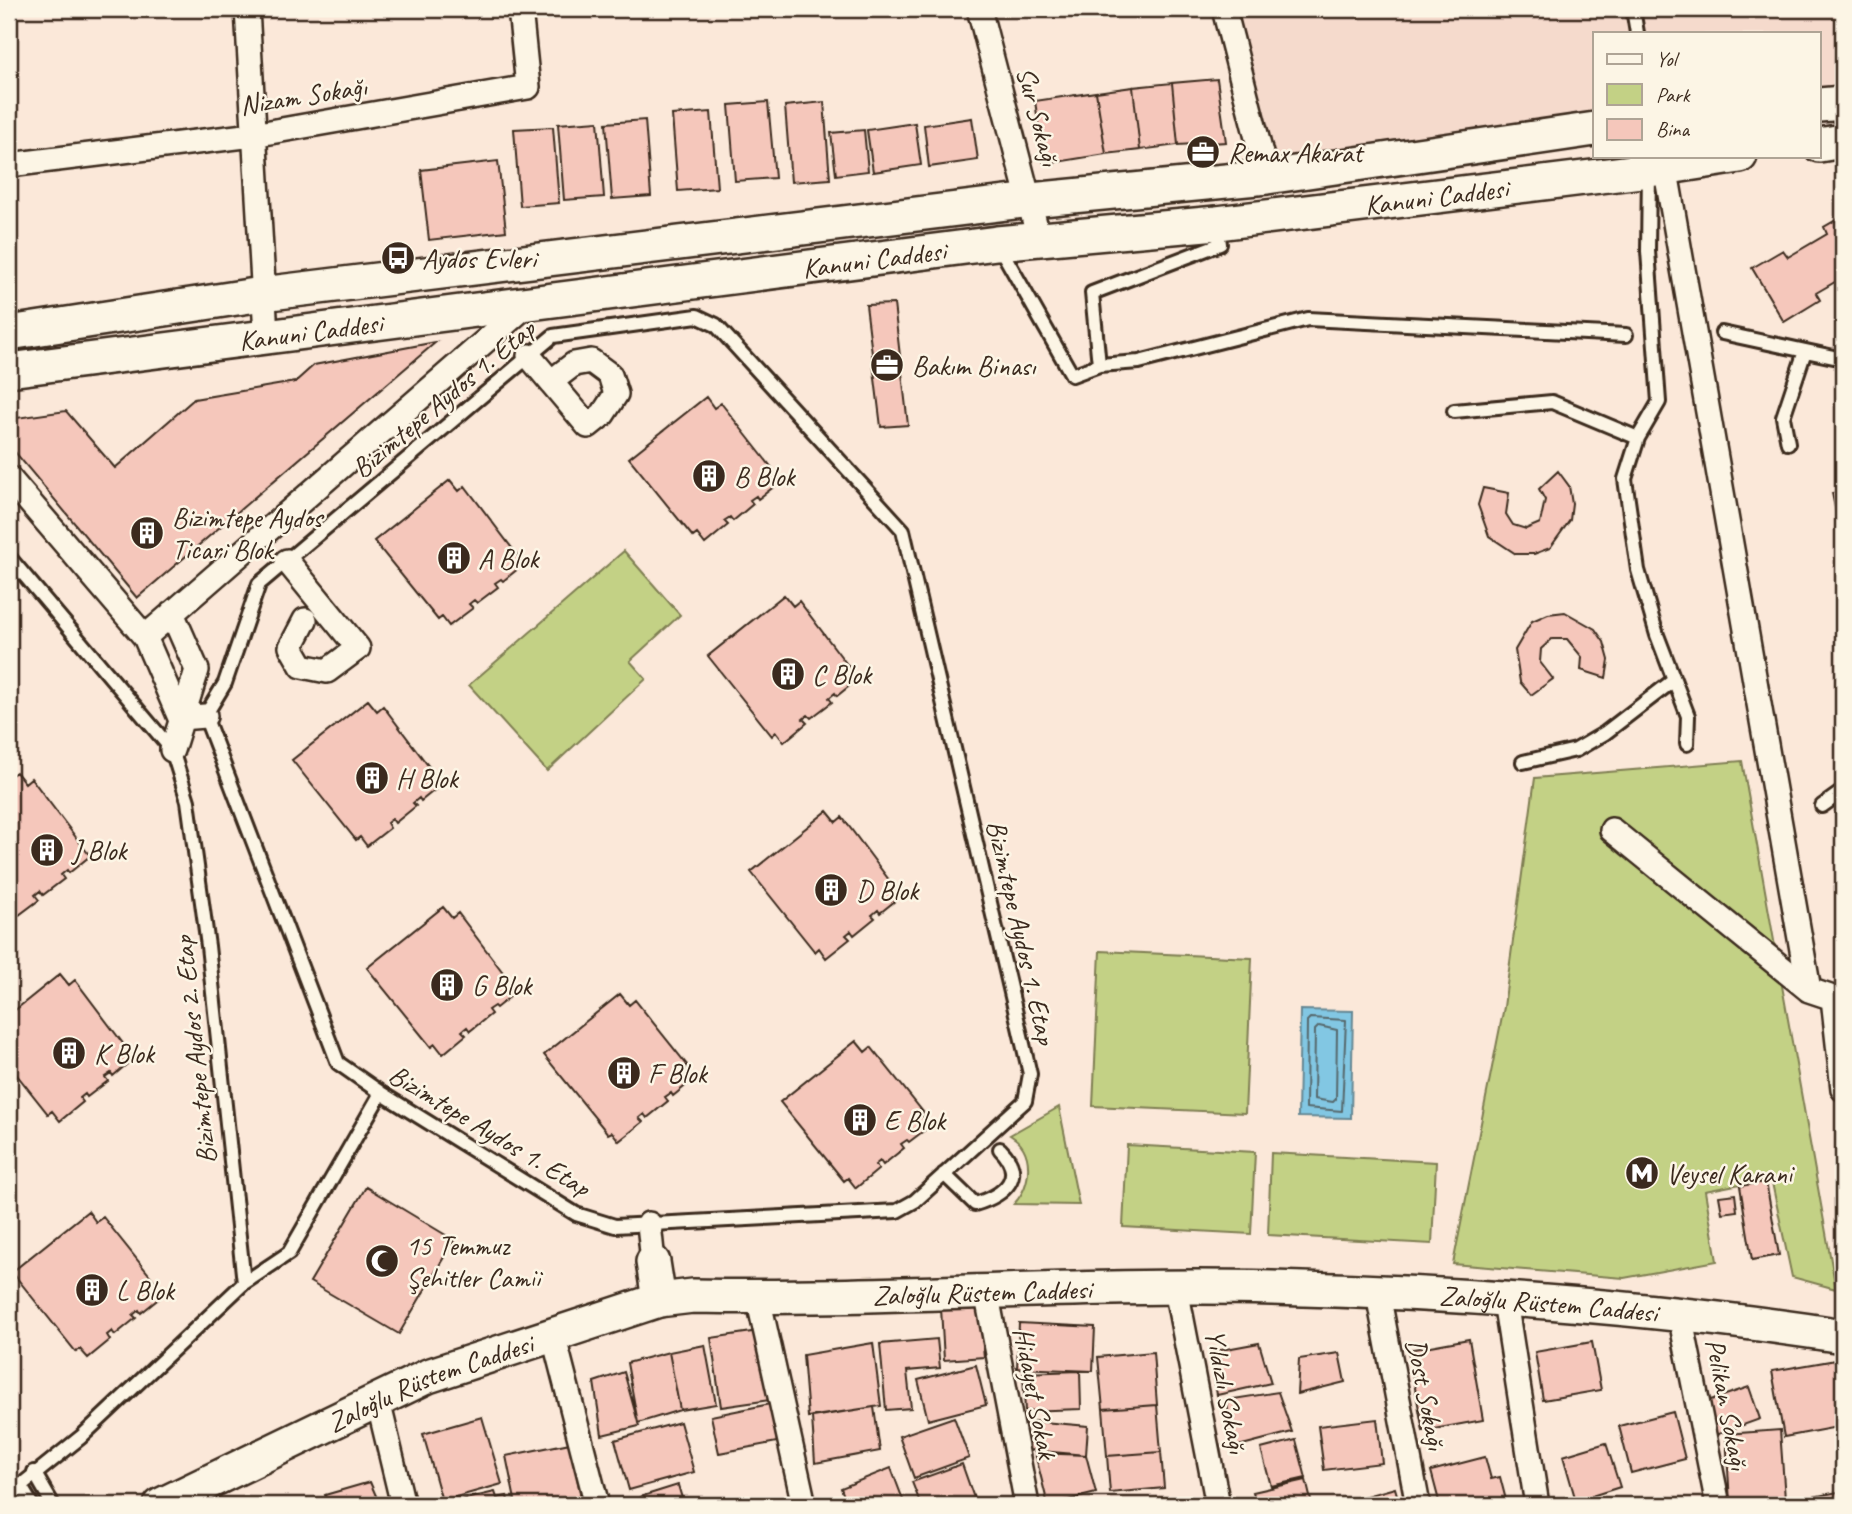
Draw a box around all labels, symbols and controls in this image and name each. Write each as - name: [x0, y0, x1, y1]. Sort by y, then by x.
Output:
- legend: [1593, 32, 1820, 158]
- text: Yol: [1656, 46, 1680, 72]
- street label: Sur Sokağı: [1009, 63, 1069, 171]
- street label: Nizam Sokağı: [237, 68, 371, 123]
- text: Park: [1656, 82, 1691, 108]
- text: Bina: [1656, 116, 1691, 142]
- office icon: Remax Akarat: [1184, 133, 1222, 171]
- place label: Remax Akarat: [1228, 135, 1365, 170]
- street label: Kanuni Caddesi: [1363, 170, 1514, 223]
- street label: Kanuni Caddesi: [800, 232, 951, 286]
- bus stop icon: Aydos Evleri: [379, 239, 417, 277]
- place label: Aydos Evleri: [422, 241, 540, 276]
- street label: Kanuni Caddesi: [237, 305, 388, 358]
- street label: Bizimtepe Aydos 1. Etap: [344, 311, 543, 485]
- office icon: Bakım Binası: [868, 346, 906, 384]
- place label: Bakım Binası: [912, 348, 1037, 383]
- building icon: B Blok: [690, 457, 728, 495]
- place label: B Blok: [734, 459, 796, 494]
- place label: Bizimtepe Aydos Ticari Blok: [172, 500, 325, 567]
- building icon: Bizimtepe Aydos Ticari Blok: [128, 514, 166, 552]
- building icon: A Blok: [435, 539, 473, 577]
- place label: A Blok: [478, 541, 540, 576]
- building icon: C Blok: [769, 655, 807, 693]
- place label: C Blok: [812, 657, 873, 692]
- building icon: H Blok: [353, 759, 391, 797]
- place label: H Blok: [396, 761, 459, 796]
- street label: Bizimtepe Aydos 1. Etap: [979, 817, 1065, 1049]
- building icon: J Blok: [28, 831, 66, 869]
- place label: J Blok: [70, 833, 128, 868]
- building icon: D Blok: [812, 871, 850, 909]
- place label: D Blok: [856, 873, 920, 908]
- street label: Bizimtepe Aydos 2. Etap: [165, 933, 224, 1166]
- building icon: G Blok: [428, 966, 466, 1004]
- place label: G Blok: [472, 968, 533, 1003]
- building icon: K Blok: [50, 1034, 88, 1072]
- place label: K Blok: [94, 1036, 156, 1071]
- building icon: F Blok: [605, 1054, 643, 1092]
- place label: F Blok: [648, 1056, 708, 1091]
- street label: Bizimtepe Aydos 1. Etap: [383, 1057, 598, 1205]
- building icon: E Blok: [841, 1101, 879, 1139]
- place label: E Blok: [884, 1103, 947, 1138]
- metro station icon: Veysel Karani: [1623, 1154, 1661, 1192]
- place label: Veysel Karani: [1666, 1156, 1796, 1191]
- place label: 15 Temmuz Şehitler Camii: [406, 1228, 544, 1295]
- mosque icon: 15 Temmuz Şehitler Camii: [363, 1242, 401, 1280]
- building icon: L Blok: [73, 1271, 111, 1309]
- street label: Zaloğlu Rüstem Caddesi: [872, 1271, 1096, 1313]
- place label: L Blok: [116, 1273, 176, 1308]
- street label: Zaloğlu Rüstem Caddesi: [1438, 1278, 1663, 1330]
- street label: Hidayet Sokak: [1006, 1324, 1066, 1463]
- street label: Zaloğlu Rüstem Caddesi: [322, 1325, 541, 1440]
- street label: Yıldızlı Sokağı: [1197, 1326, 1256, 1458]
- street label: Dost Sokağı: [1399, 1336, 1455, 1454]
- street label: Pelikan Sokağı: [1698, 1336, 1758, 1474]

